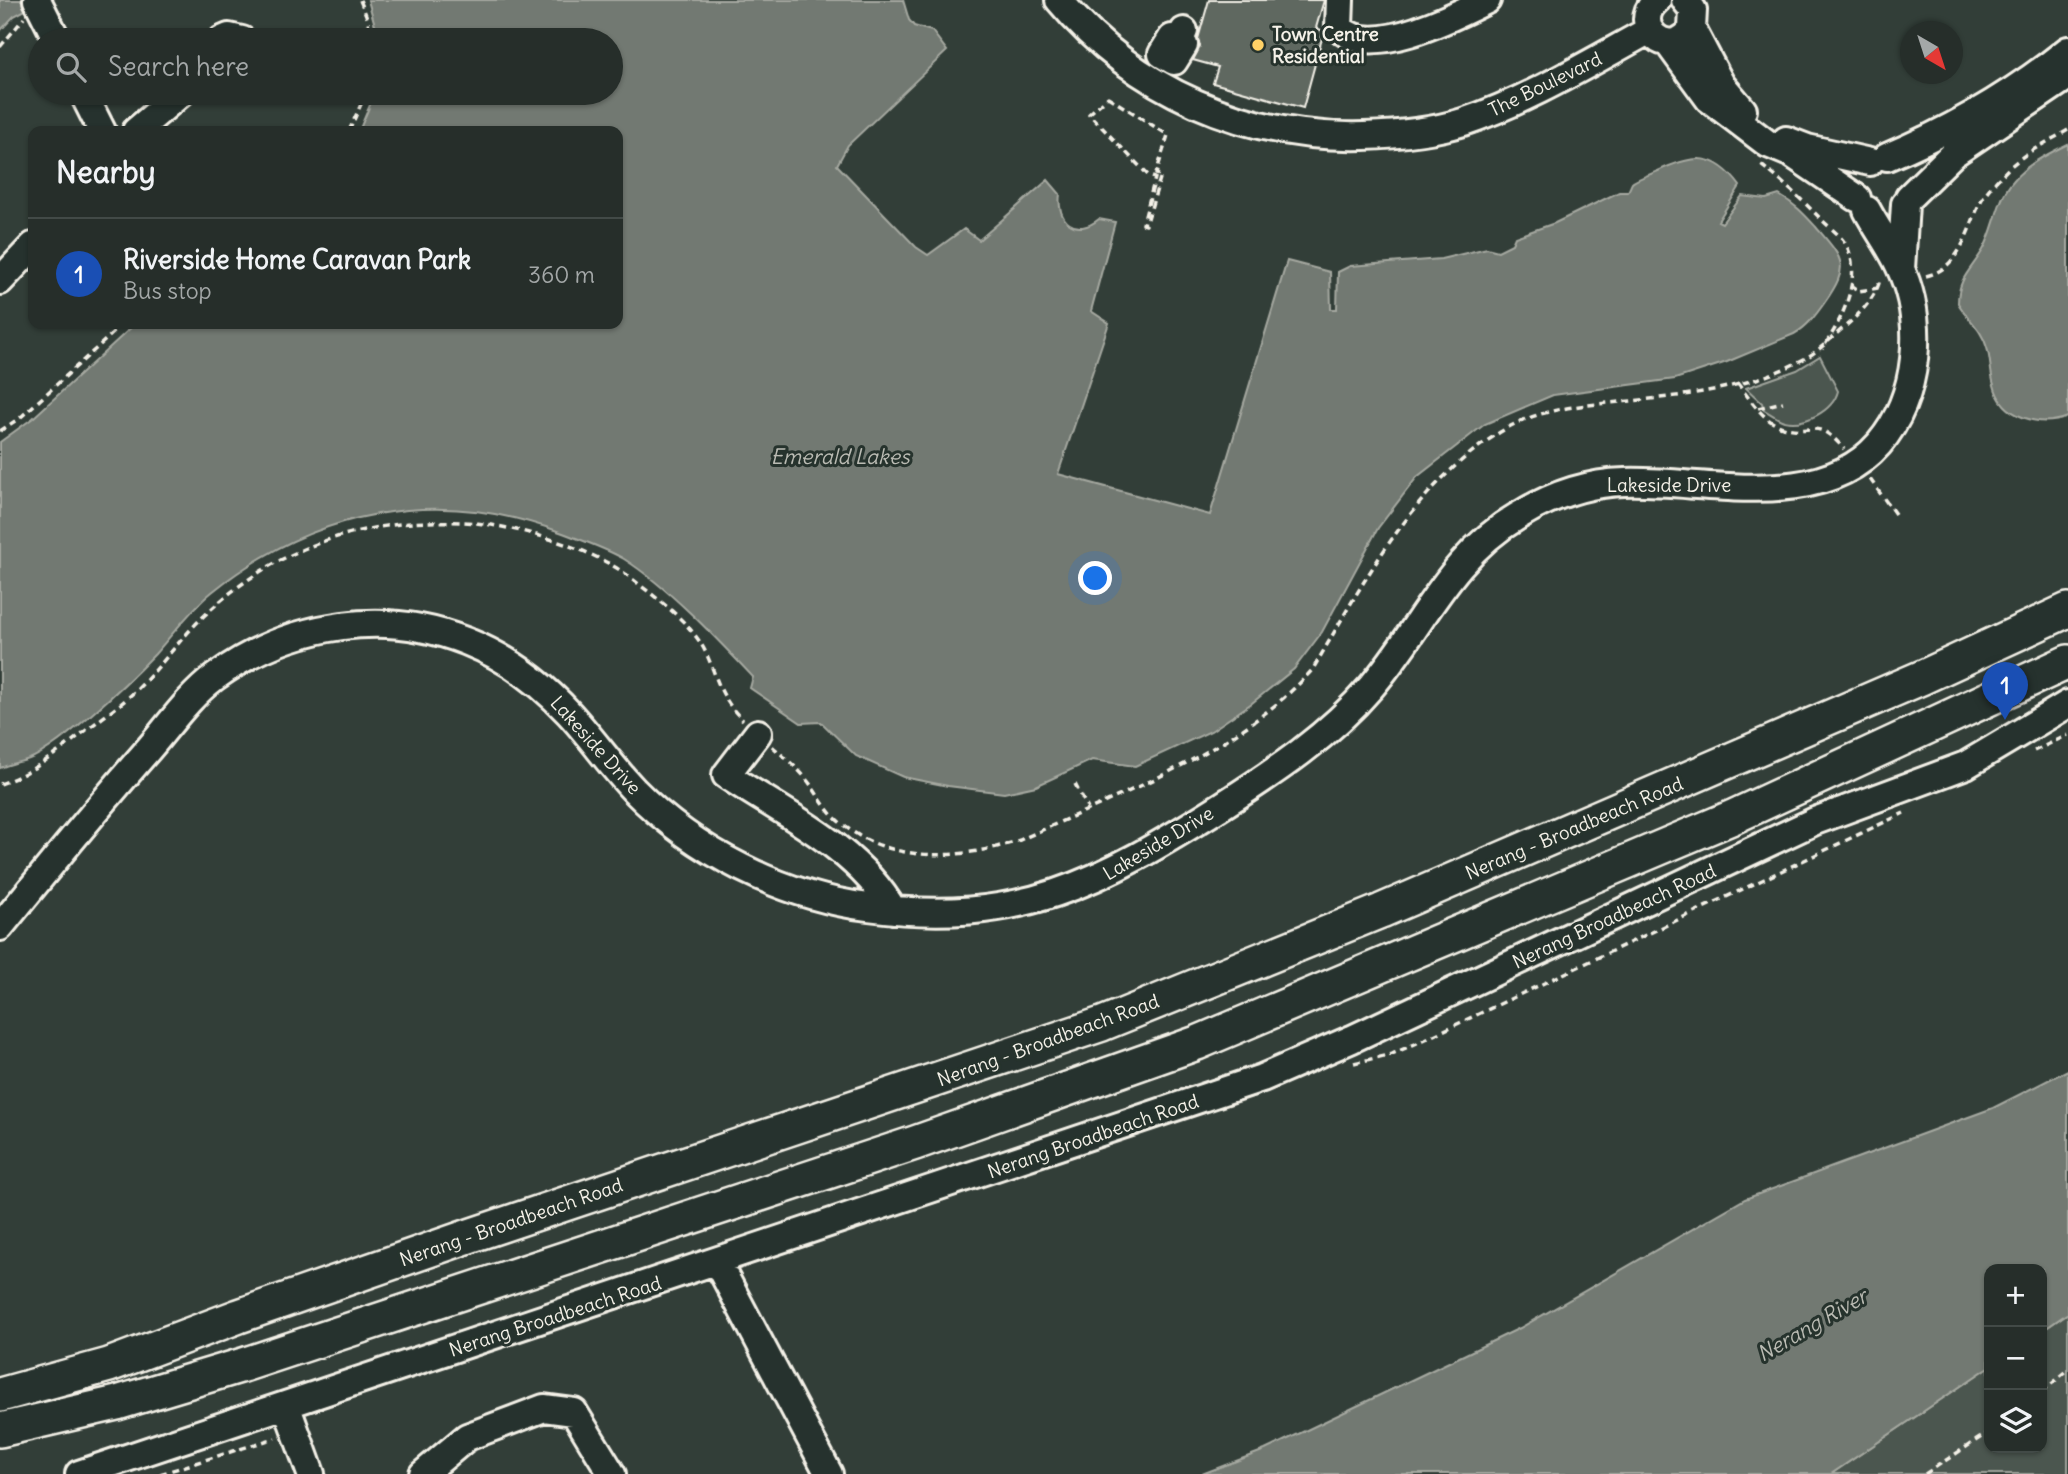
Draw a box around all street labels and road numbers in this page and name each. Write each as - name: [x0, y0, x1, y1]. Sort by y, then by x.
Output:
- street label: The Boulevard: [1484, 46, 1606, 122]
- street label: Lakeside Drive: [1607, 473, 1731, 497]
- street label: Lakeside Drive: [545, 691, 647, 799]
- street label: Nerang - Broadbeach Road: [1462, 771, 1686, 885]
- street label: Lakeside Drive: [1098, 801, 1218, 885]
- street label: Nerang Broadbeach Road: [1509, 858, 1719, 974]
- street label: Nerang - Broadbeach Road: [934, 989, 1162, 1091]
- street label: Nerang Broadbeach Road: [984, 1089, 1202, 1183]
- street label: Nerang - Broadbeach Road: [396, 1173, 626, 1271]
- street label: Nerang Broadbeach Road: [446, 1270, 664, 1362]

